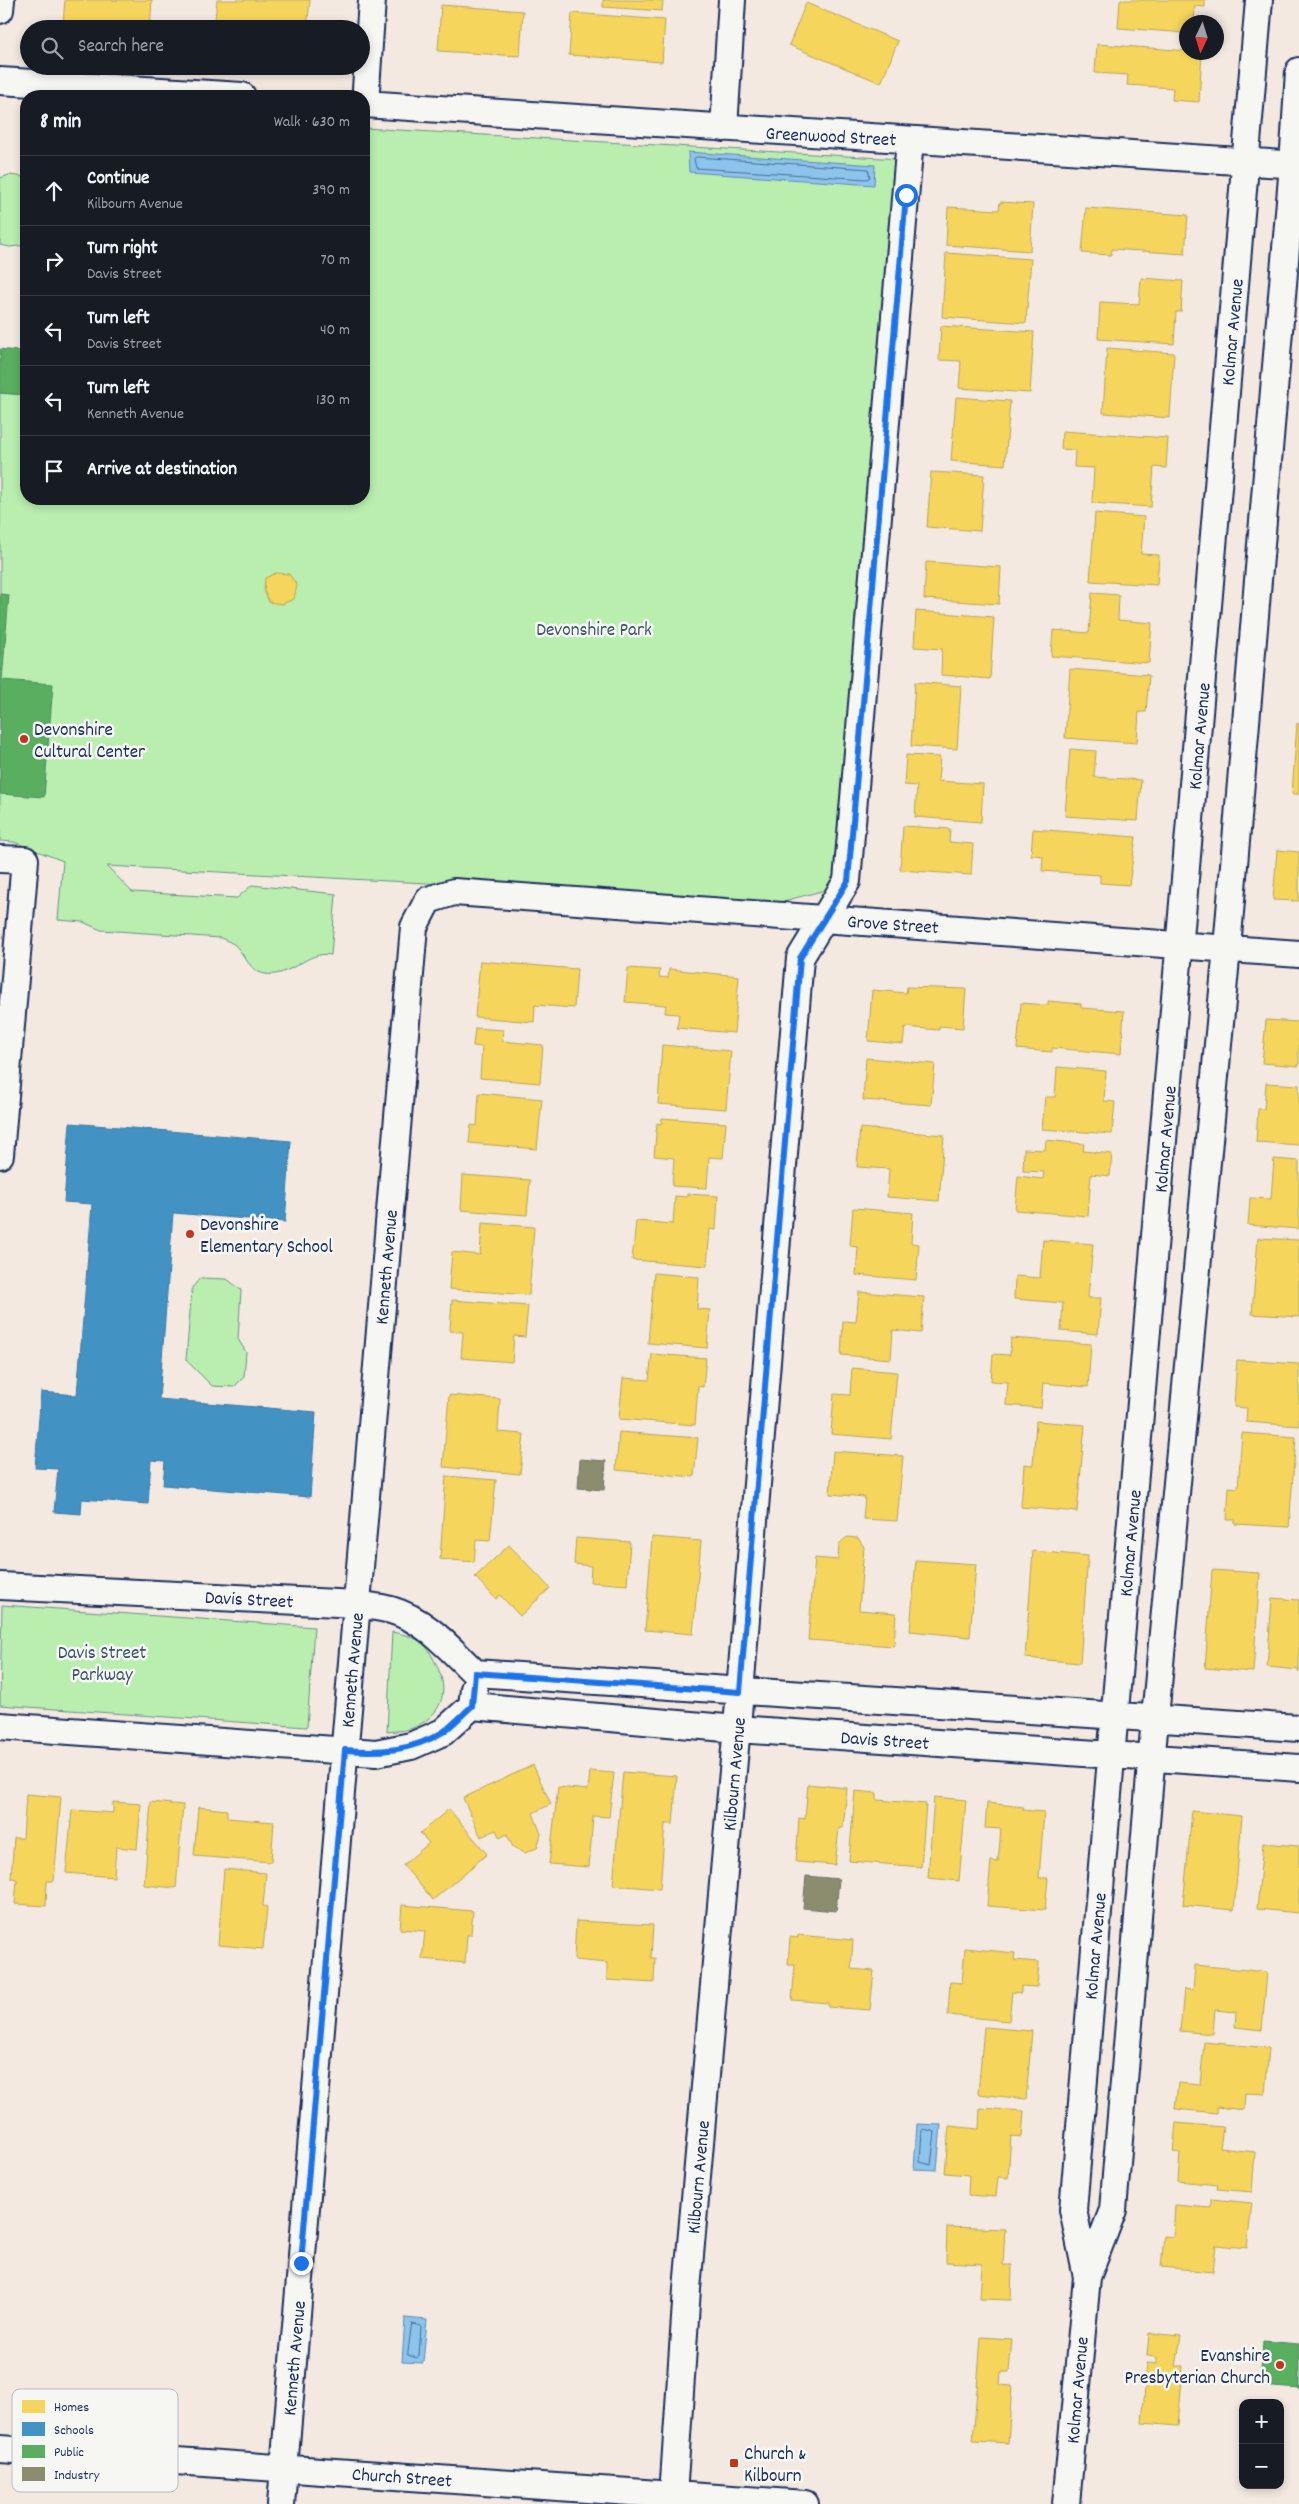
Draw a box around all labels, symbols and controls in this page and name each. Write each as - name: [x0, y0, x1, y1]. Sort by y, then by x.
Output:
- north arrow: [1179, 15, 1224, 60]
- search box: [20, 20, 370, 75]
- icon: search: [38, 34, 66, 62]
- text: Search here: [78, 34, 164, 61]
- text: 8 min: [40, 108, 81, 138]
- text: Walk · 630 m: [274, 111, 350, 134]
- street label: Greenwood Street: [765, 122, 897, 155]
- text: Continue: [87, 166, 149, 193]
- icon: ahead: [40, 177, 68, 205]
- text: 390 m: [312, 179, 350, 202]
- route start: [895, 184, 918, 207]
- text: Kilbourn Avenue: [87, 193, 183, 216]
- text: Turn right: [87, 236, 158, 263]
- icon: right: [40, 247, 68, 275]
- text: 70 m: [320, 249, 350, 272]
- text: Davis Street: [87, 263, 162, 286]
- street label: Kolmar Avenue: [1216, 278, 1253, 387]
- text: Turn left: [87, 306, 150, 333]
- icon: left: [40, 317, 68, 345]
- text: 40 m: [320, 319, 350, 342]
- text: Davis Street: [87, 333, 162, 356]
- text: Turn left: [87, 376, 150, 403]
- icon: left: [40, 387, 68, 415]
- text: 130 m: [316, 389, 350, 412]
- text: Kenneth Avenue: [87, 403, 184, 426]
- icon: arrive: [40, 457, 68, 485]
- text: Arrive at destination: [87, 457, 237, 484]
- park label: Devonshire Park: [536, 618, 652, 645]
- street label: Kolmar Avenue: [1183, 682, 1220, 791]
- place label: Devonshire Cultural Center: [34, 718, 145, 767]
- marker: Devonshire Cultural Center: [18, 733, 30, 745]
- street label: Grove Street: [846, 910, 940, 943]
- street label: Kolmar Avenue: [1149, 1085, 1186, 1194]
- street label: Kenneth Avenue: [370, 1209, 407, 1326]
- place label: Devonshire Elementary School: [200, 1213, 333, 1262]
- marker: Devonshire Elementary School: [184, 1228, 196, 1240]
- street label: Kolmar Avenue: [1114, 1489, 1151, 1598]
- street label: Davis Street: [204, 1586, 294, 1617]
- street label: Kenneth Avenue: [336, 1612, 373, 1729]
- park label: Davis Street Parkway: [58, 1641, 146, 1690]
- street label: Kilbourn Avenue: [718, 1716, 755, 1832]
- street label: Davis Street: [840, 1726, 930, 1759]
- street label: Kolmar Avenue: [1079, 1892, 1116, 2001]
- street label: Kilbourn Avenue: [682, 2119, 719, 2235]
- route end: [290, 2252, 313, 2275]
- street label: Kenneth Avenue: [278, 2300, 315, 2417]
- street label: Kolmar Avenue: [1061, 2336, 1098, 2445]
- place label: Evanshire Presbyterian Church: [1124, 2344, 1270, 2393]
- marker: Evanshire Presbyterian Church: [1274, 2359, 1286, 2371]
- legend: [12, 2389, 178, 2492]
- text: Homes: [54, 2398, 89, 2418]
- map controls: [1239, 2399, 1284, 2489]
- button: +: [1239, 2399, 1284, 2444]
- text: Schools: [54, 2421, 94, 2441]
- place label: Church & Kilbourn: [744, 2442, 806, 2491]
- text: Public: [54, 2443, 84, 2463]
- button: −: [1239, 2444, 1284, 2489]
- marker: Church & Kilbourn: [728, 2457, 740, 2469]
- street label: Church Street: [351, 2463, 453, 2496]
- text: Industry: [54, 2466, 100, 2486]

